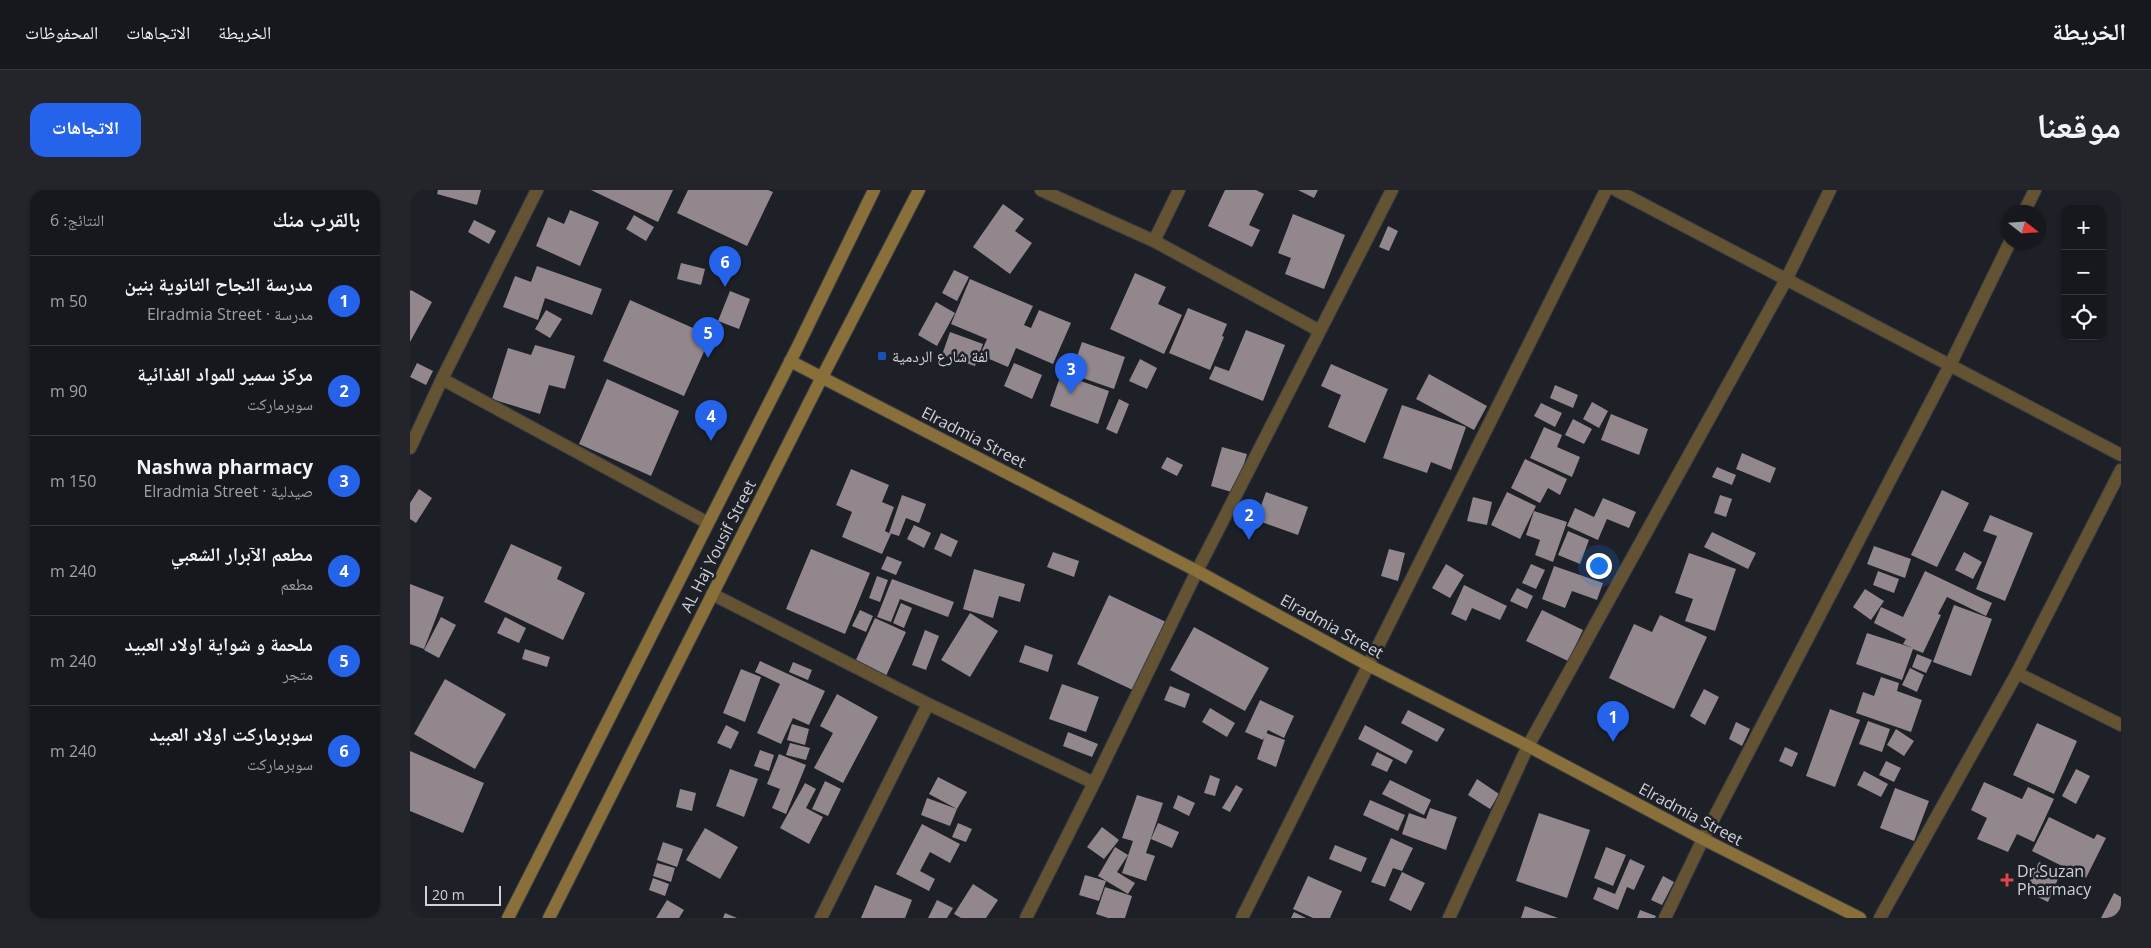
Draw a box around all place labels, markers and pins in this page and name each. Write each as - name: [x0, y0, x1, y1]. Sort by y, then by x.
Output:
- pin: 6: [709, 246, 741, 287]
- pin: 5: [692, 317, 724, 358]
- place label: لفة شارع الردمية: [892, 345, 988, 367]
- marker: لفة شارع الردمية: [876, 350, 888, 362]
- pin: 3: [1055, 353, 1087, 394]
- pin: 4: [695, 400, 727, 441]
- pin: 2: [1233, 499, 1265, 540]
- pin: 1: [1597, 701, 1629, 742]
- place label: Dr.Suzan Pharmacy: [2017, 860, 2092, 900]
- marker: Dr.Suzan Pharmacy: [2001, 874, 2013, 886]

